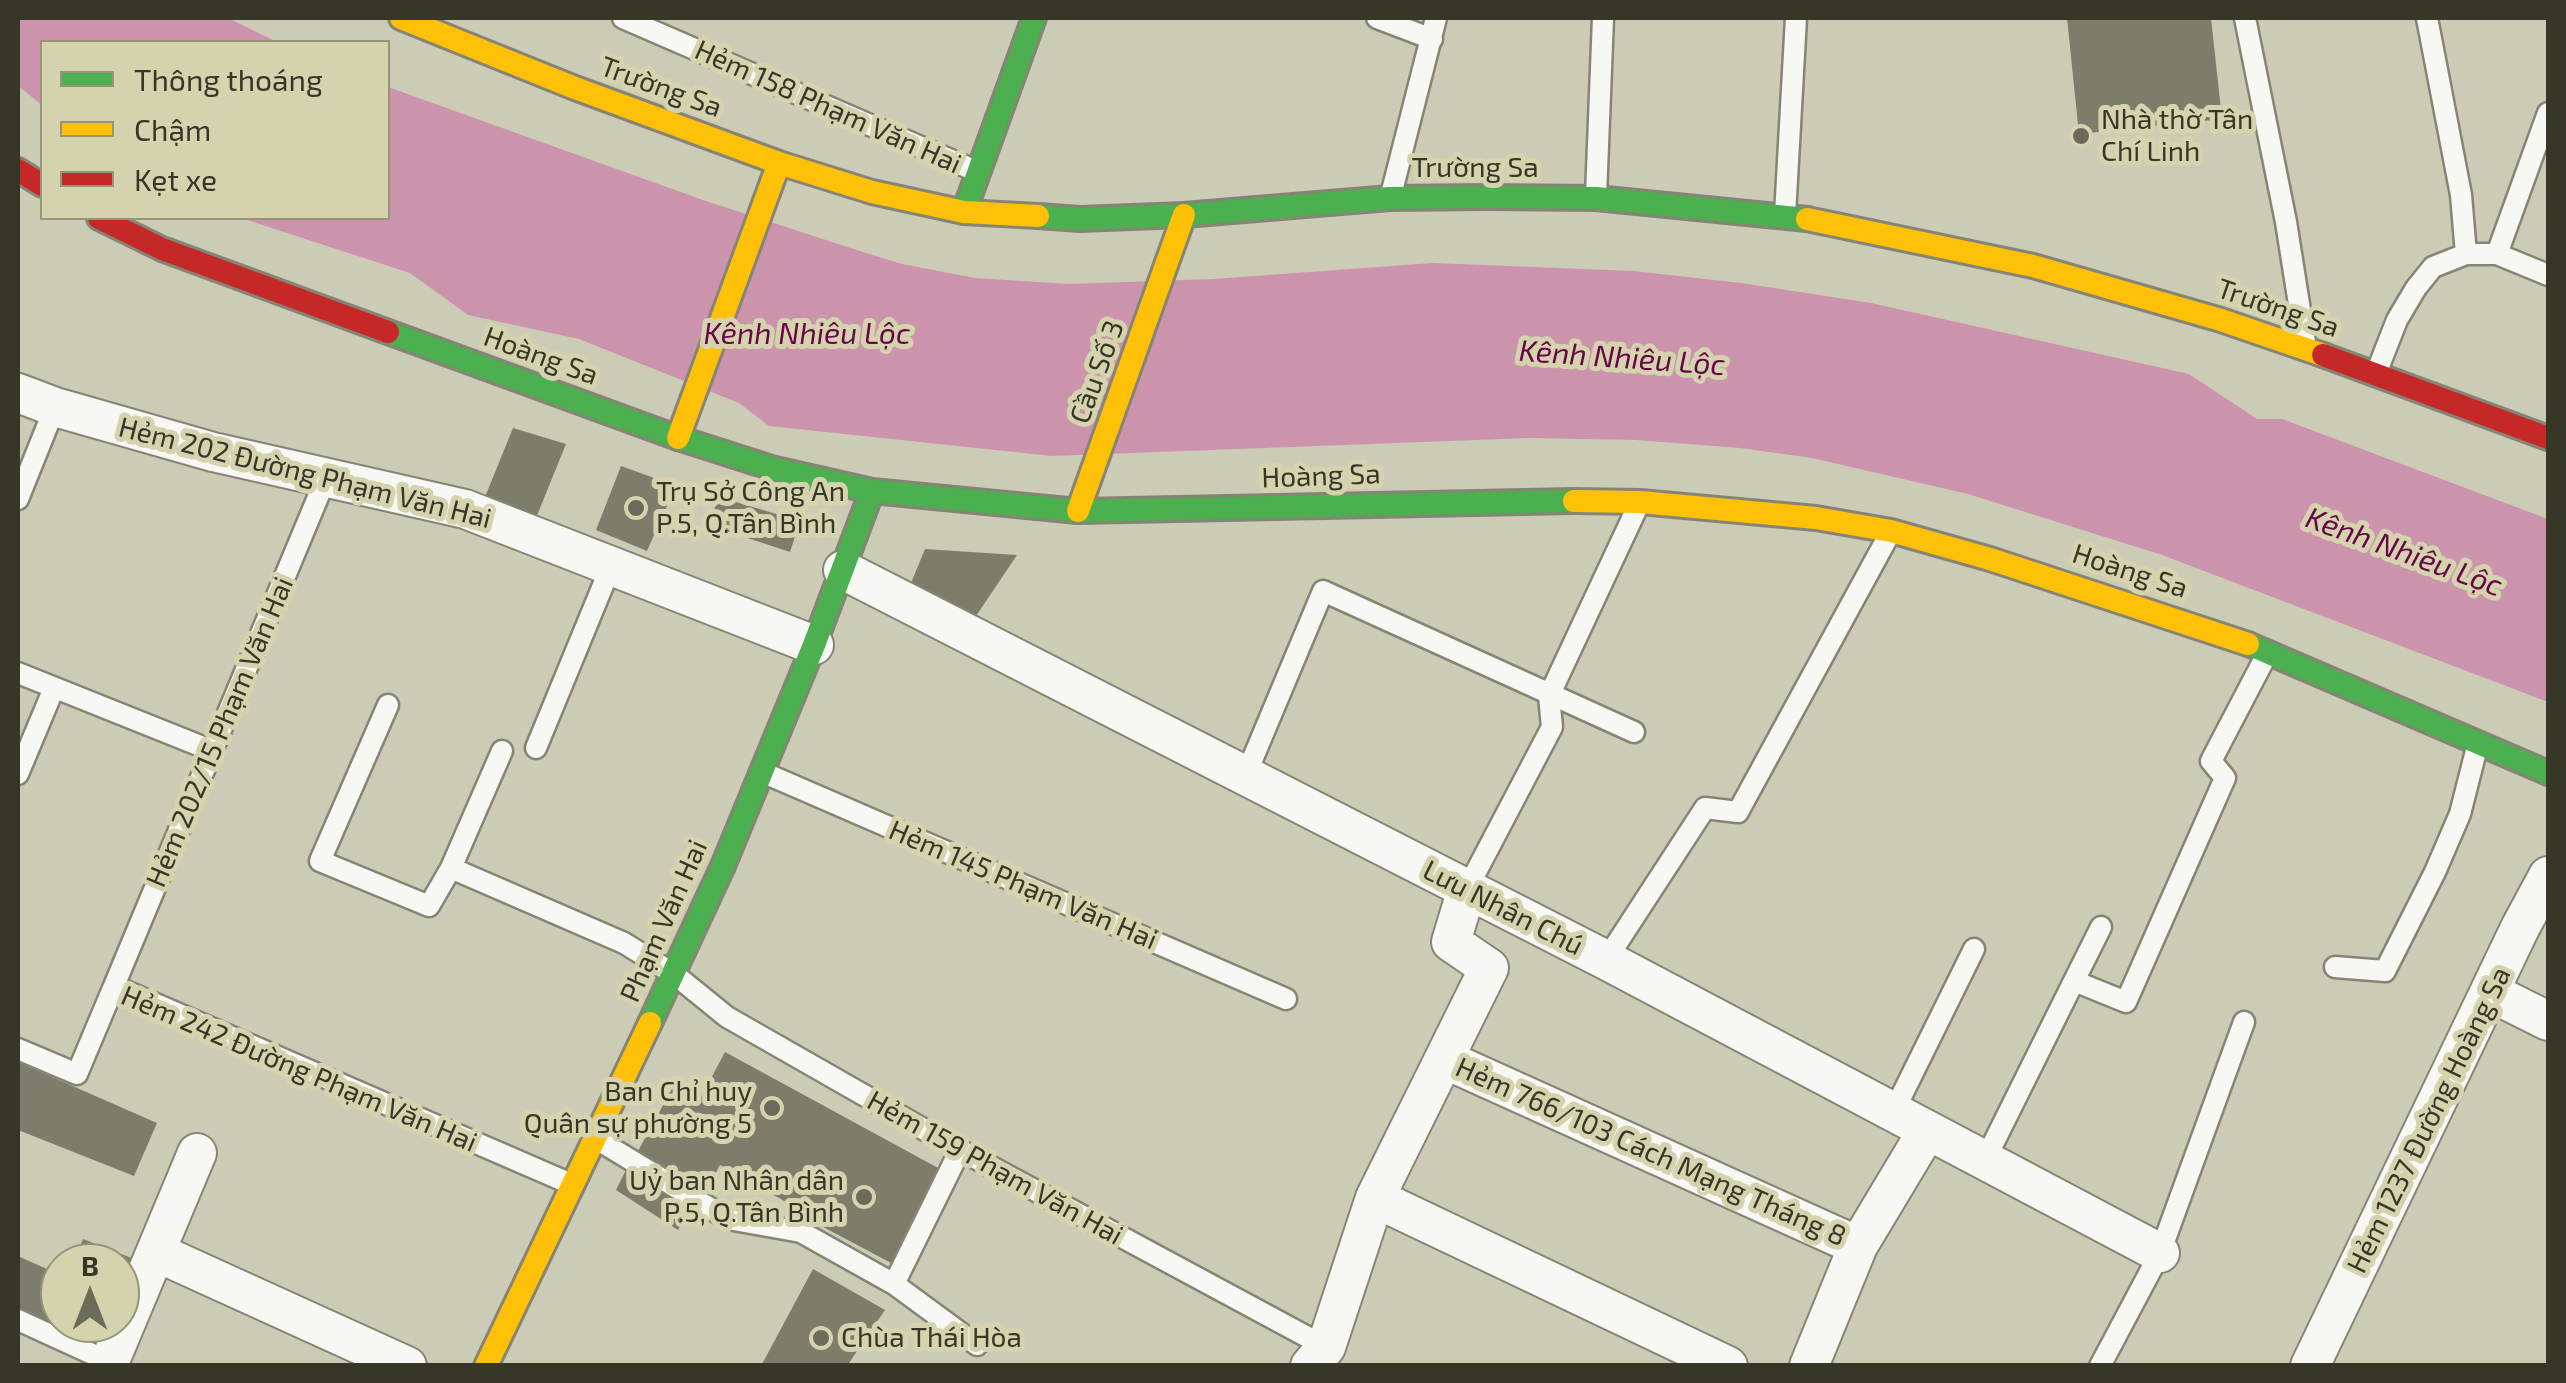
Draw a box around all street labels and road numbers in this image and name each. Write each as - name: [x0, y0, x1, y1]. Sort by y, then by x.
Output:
- street label: Hẻm 158 Phạm Văn Hai: [690, 33, 966, 181]
- street label: Trường Sa: [596, 49, 726, 125]
- street label: Trường Sa: [1411, 151, 1539, 185]
- street label: Trường Sa: [2212, 271, 2344, 345]
- street label: Cầu Số 3: [1063, 316, 1131, 428]
- street label: Hoàng Sa: [479, 320, 603, 392]
- street label: Hẻm 202 Đường Phạm Văn Hai: [115, 410, 495, 536]
- street label: Hoàng Sa: [1261, 457, 1381, 495]
- street label: Hoàng Sa: [2068, 537, 2192, 605]
- street label: Hẻm 202/15 Phạm Văn Hai: [139, 572, 301, 892]
- street label: Hẻm 145 Phạm Văn Hai: [884, 813, 1162, 957]
- street label: Phạm Văn Hai: [613, 835, 715, 1007]
- street label: Lưu Nhân Chú: [1417, 853, 1589, 963]
- street label: Hẻm 1237 Đường Hoàng Sa: [2340, 961, 2518, 1279]
- street label: Hẻm 242 Đường Phạm Văn Hai: [116, 979, 482, 1159]
- street label: Hẻm 766/103 Cách Mạng Tháng 8: [1451, 1050, 1851, 1254]
- street label: Hẻm 159 Phạm Văn Hai: [861, 1084, 1129, 1252]

